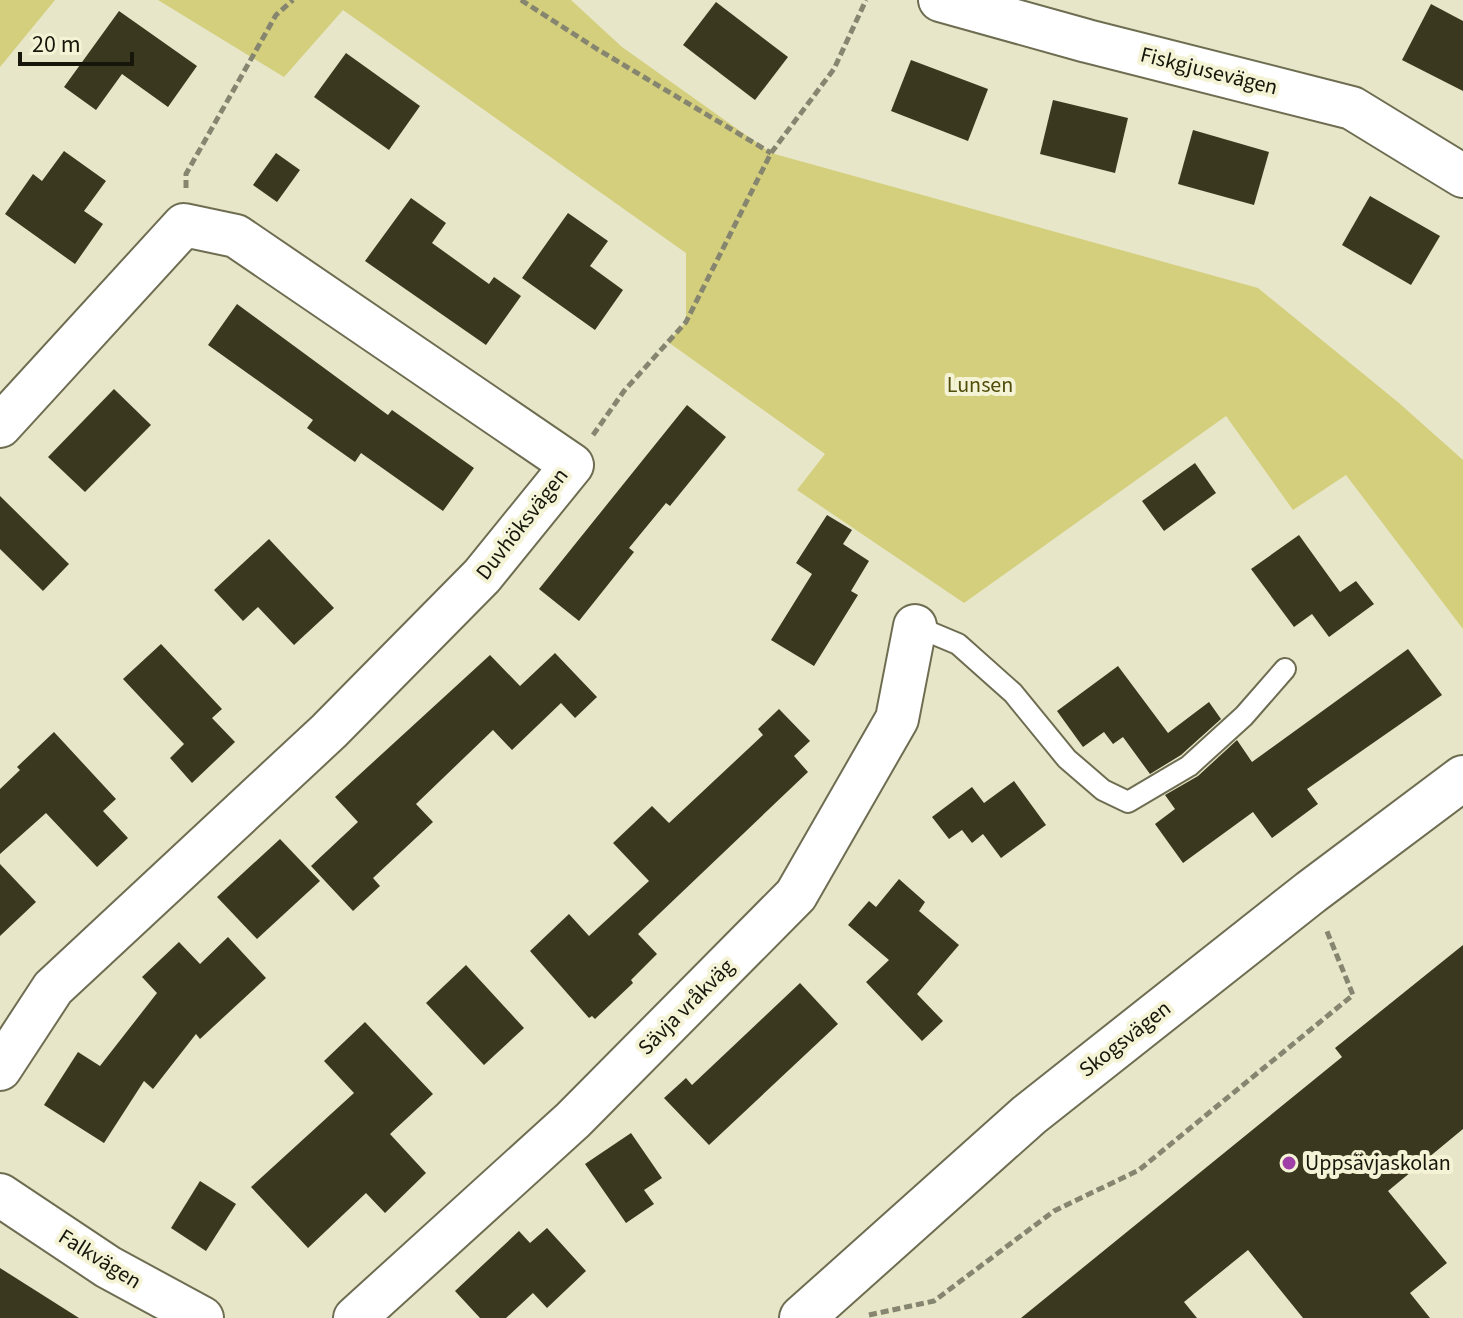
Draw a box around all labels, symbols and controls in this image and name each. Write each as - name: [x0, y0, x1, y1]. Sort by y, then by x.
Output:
- scale bar: [20, 16, 132, 66]
- text: 20 m: [32, 27, 81, 62]
- street label: Fiskgjusevägen: [1137, 38, 1281, 104]
- park label: Lunsen: [947, 369, 1013, 401]
- street label: Duvhöksvägen: [468, 461, 576, 587]
- street label: Sävja vråkväg: [630, 951, 742, 1063]
- street label: Skogsvägen: [1072, 993, 1178, 1085]
- place label: Uppsävjaskolan: [1305, 1147, 1451, 1179]
- marker: Uppsävjaskolan: [1280, 1154, 1298, 1172]
- street label: Falkvägen: [52, 1221, 148, 1297]

